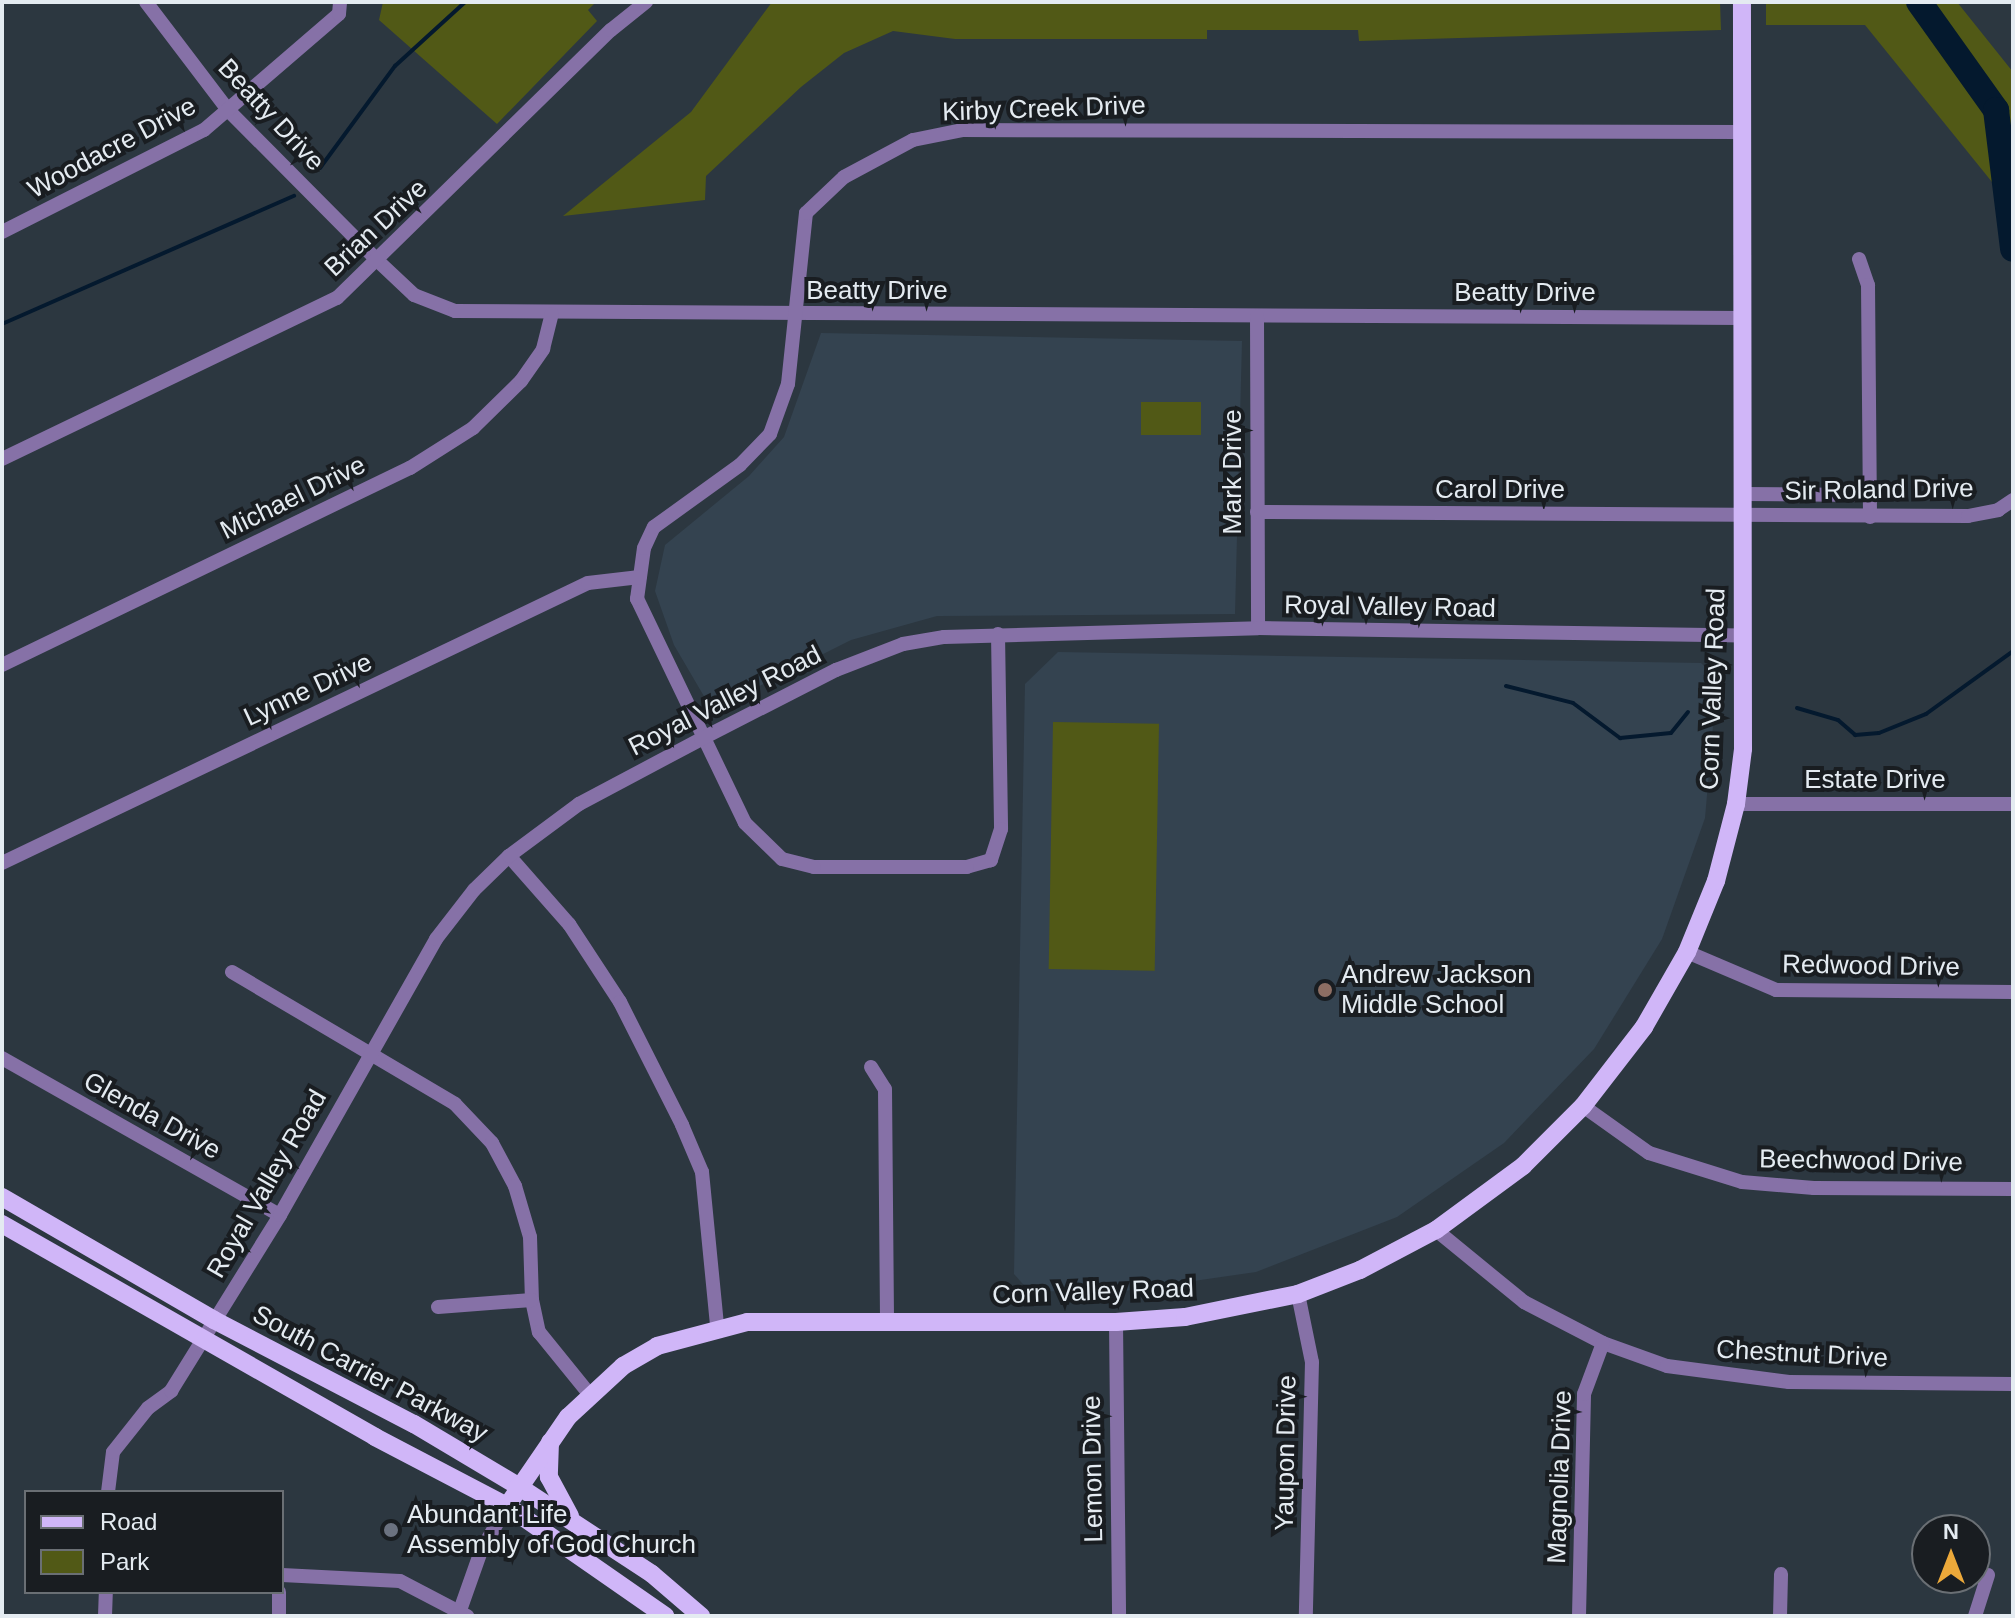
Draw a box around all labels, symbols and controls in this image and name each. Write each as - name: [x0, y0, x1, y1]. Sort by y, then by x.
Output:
- street label: Beatty Drive: [211, 53, 331, 177]
- street label: Kirby Creek Drive: [942, 90, 1146, 128]
- street label: Woodacre Drive: [23, 91, 201, 205]
- street label: Brian Drive: [318, 173, 434, 283]
- street label: Beatty Drive: [806, 275, 948, 307]
- street label: Beatty Drive: [1454, 277, 1596, 309]
- street label: Mark Drive: [1217, 409, 1249, 535]
- street label: Michael Drive: [215, 449, 371, 547]
- street label: Sir Roland Drive: [1784, 473, 1974, 507]
- street label: Carol Drive: [1435, 474, 1565, 506]
- street label: Corn Valley Road: [1694, 588, 1732, 790]
- street label: Royal Valley Road: [1284, 590, 1496, 624]
- street label: Royal Valley Road: [623, 639, 827, 763]
- street label: Lynne Drive: [239, 647, 377, 733]
- street label: Estate Drive: [1804, 764, 1946, 796]
- street label: Redwood Drive: [1782, 949, 1960, 983]
- place label: Andrew Jackson Middle School: [1341, 959, 1532, 1020]
- marker: Andrew Jackson Middle School: [1316, 981, 1334, 999]
- street label: Glenda Drive: [78, 1066, 226, 1166]
- street label: Royal Valley Road: [200, 1084, 334, 1284]
- street label: Beechwood Drive: [1759, 1144, 1963, 1178]
- street label: Corn Valley Road: [992, 1273, 1194, 1311]
- street label: South Carrier Parkway: [247, 1299, 493, 1449]
- street label: Chestnut Drive: [1715, 1334, 1889, 1374]
- street label: Yaupon Drive: [1269, 1375, 1303, 1531]
- street label: Magnolia Drive: [1541, 1390, 1579, 1564]
- street label: Lemon Drive: [1076, 1395, 1110, 1543]
- legend: [24, 1490, 284, 1594]
- place label: Abundant Life Assembly of God Church: [407, 1499, 696, 1560]
- text: Road: [100, 1508, 157, 1535]
- north arrow: [1911, 1514, 1991, 1594]
- text: N: [1943, 1519, 1959, 1544]
- marker: Abundant Life Assembly of God Church: [382, 1521, 400, 1539]
- text: Park: [100, 1548, 149, 1575]

